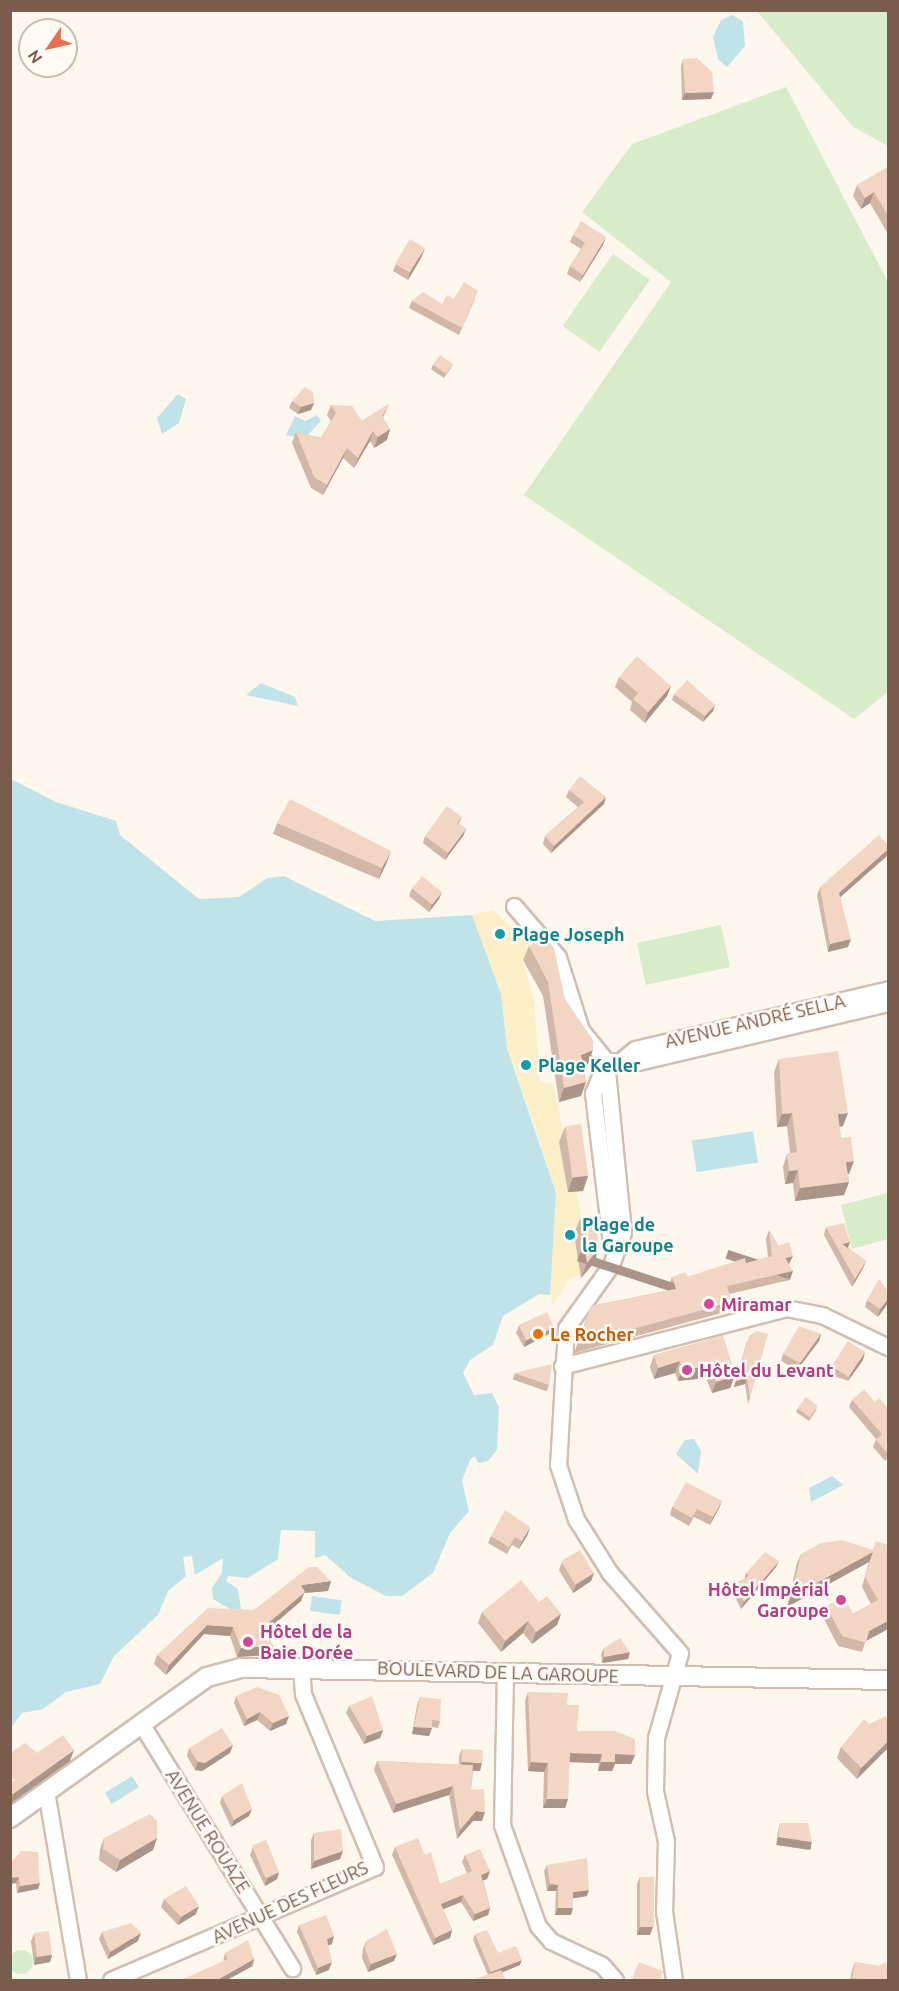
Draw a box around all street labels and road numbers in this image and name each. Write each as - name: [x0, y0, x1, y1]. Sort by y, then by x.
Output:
- street label: AVENUE ANDRÉ SELLA: [663, 990, 847, 1052]
- street label: BOULEVARD DE LA GAROUPE: [377, 1657, 619, 1687]
- street label: AVENUE ROUAZE: [161, 1765, 255, 1897]
- street label: AVENUE DES FLEURS: [209, 1856, 371, 1948]

